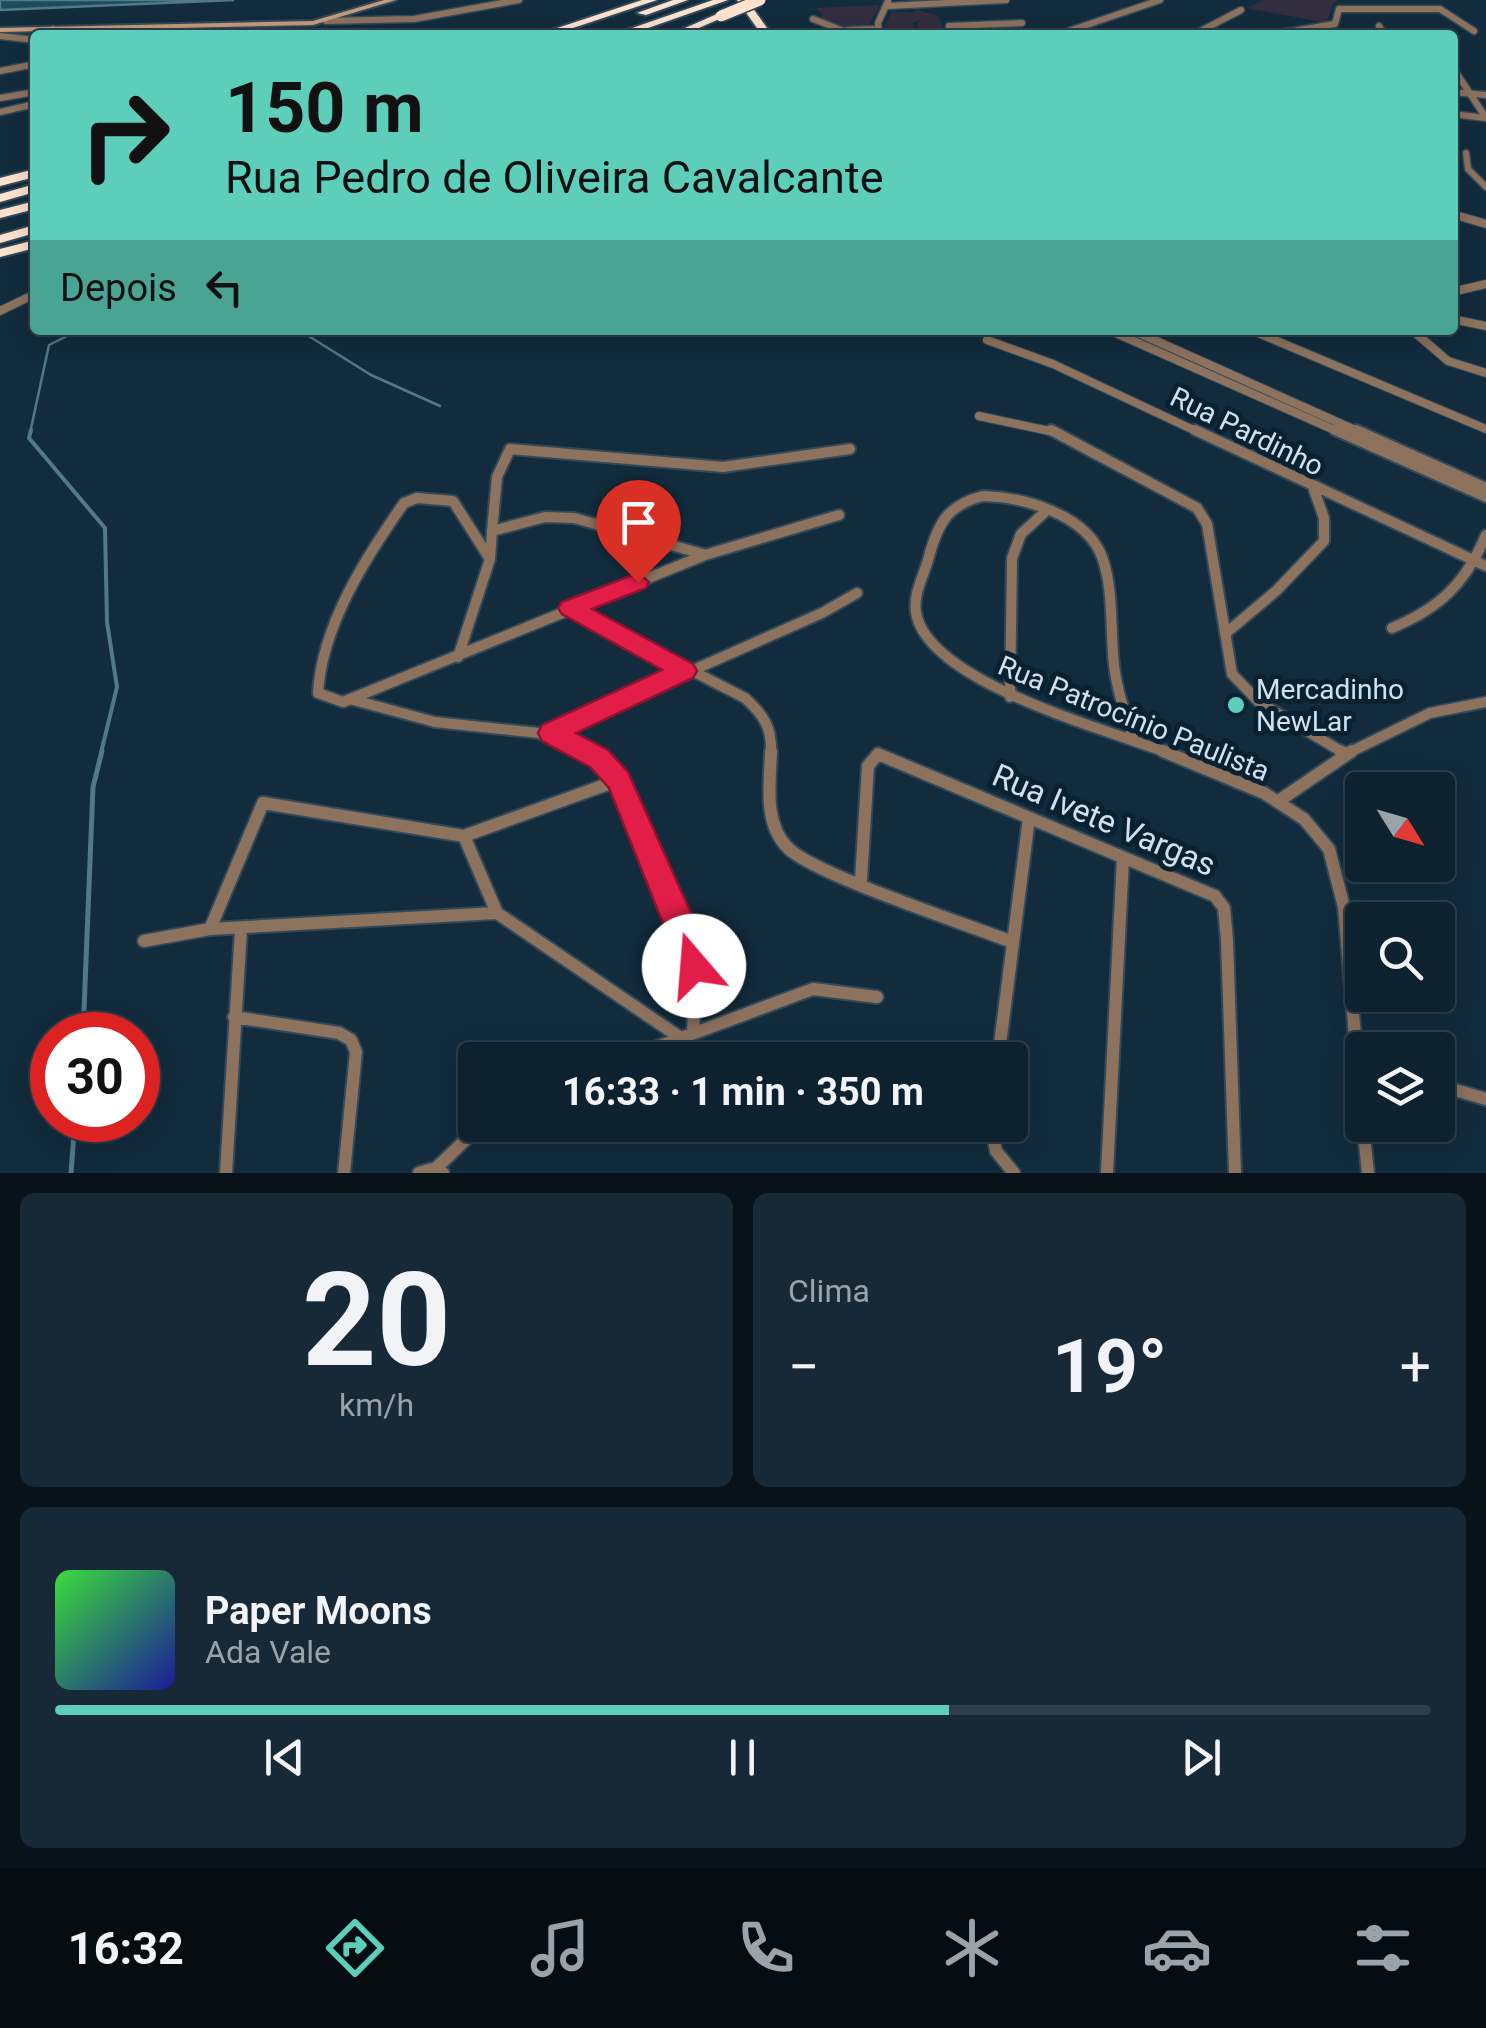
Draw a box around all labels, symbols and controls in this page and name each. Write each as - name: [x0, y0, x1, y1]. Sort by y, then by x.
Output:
- text: 150 m: [225, 67, 424, 149]
- icon: right: [60, 70, 190, 200]
- text: Rua Pedro de Oliveira Cavalcante: [225, 151, 884, 204]
- icon: left: [197, 260, 252, 315]
- text: Depois: [60, 266, 177, 310]
- street label: Rua Pardinho: [1165, 380, 1329, 483]
- pin: [596, 480, 681, 583]
- icon: arrive: [611, 495, 666, 550]
- street label: Rua Patrocínio Paulista: [993, 649, 1274, 788]
- place label: Mercadinho NewLar: [1256, 673, 1404, 738]
- marker: Mercadinho NewLar: [1225, 694, 1247, 716]
- street label: Rua Ivete Vargas: [987, 756, 1221, 884]
- north arrow: [1345, 772, 1455, 882]
- map controls: [1345, 772, 1455, 1142]
- button: search: [1345, 902, 1455, 1012]
- position arrow: [642, 914, 746, 1018]
- speed limit sign: 30: [30, 1012, 160, 1142]
- button: layers: [1345, 1032, 1455, 1142]
- text: 16:33 · 1 min · 350 m: [562, 1070, 924, 1114]
- text: 20: [302, 1244, 451, 1397]
- text: Clima: [788, 1272, 870, 1310]
- text: 19°: [1052, 1322, 1167, 1410]
- text: −: [788, 1335, 819, 1399]
- text: +: [1400, 1335, 1431, 1399]
- text: km/h: [339, 1386, 414, 1424]
- text: Paper Moons: [205, 1589, 432, 1633]
- text: Ada Vale: [205, 1633, 331, 1671]
- icon: previous: [257, 1730, 312, 1785]
- icon: pause: [715, 1730, 770, 1785]
- icon: next: [1174, 1730, 1229, 1785]
- icon: directions: [320, 1913, 390, 1983]
- icon: music: [525, 1913, 595, 1983]
- icon: phone: [731, 1913, 801, 1983]
- icon: climate: [937, 1913, 1007, 1983]
- icon: car: [1142, 1913, 1212, 1983]
- icon: filters: [1348, 1913, 1418, 1983]
- text: 16:32: [68, 1922, 184, 1975]

